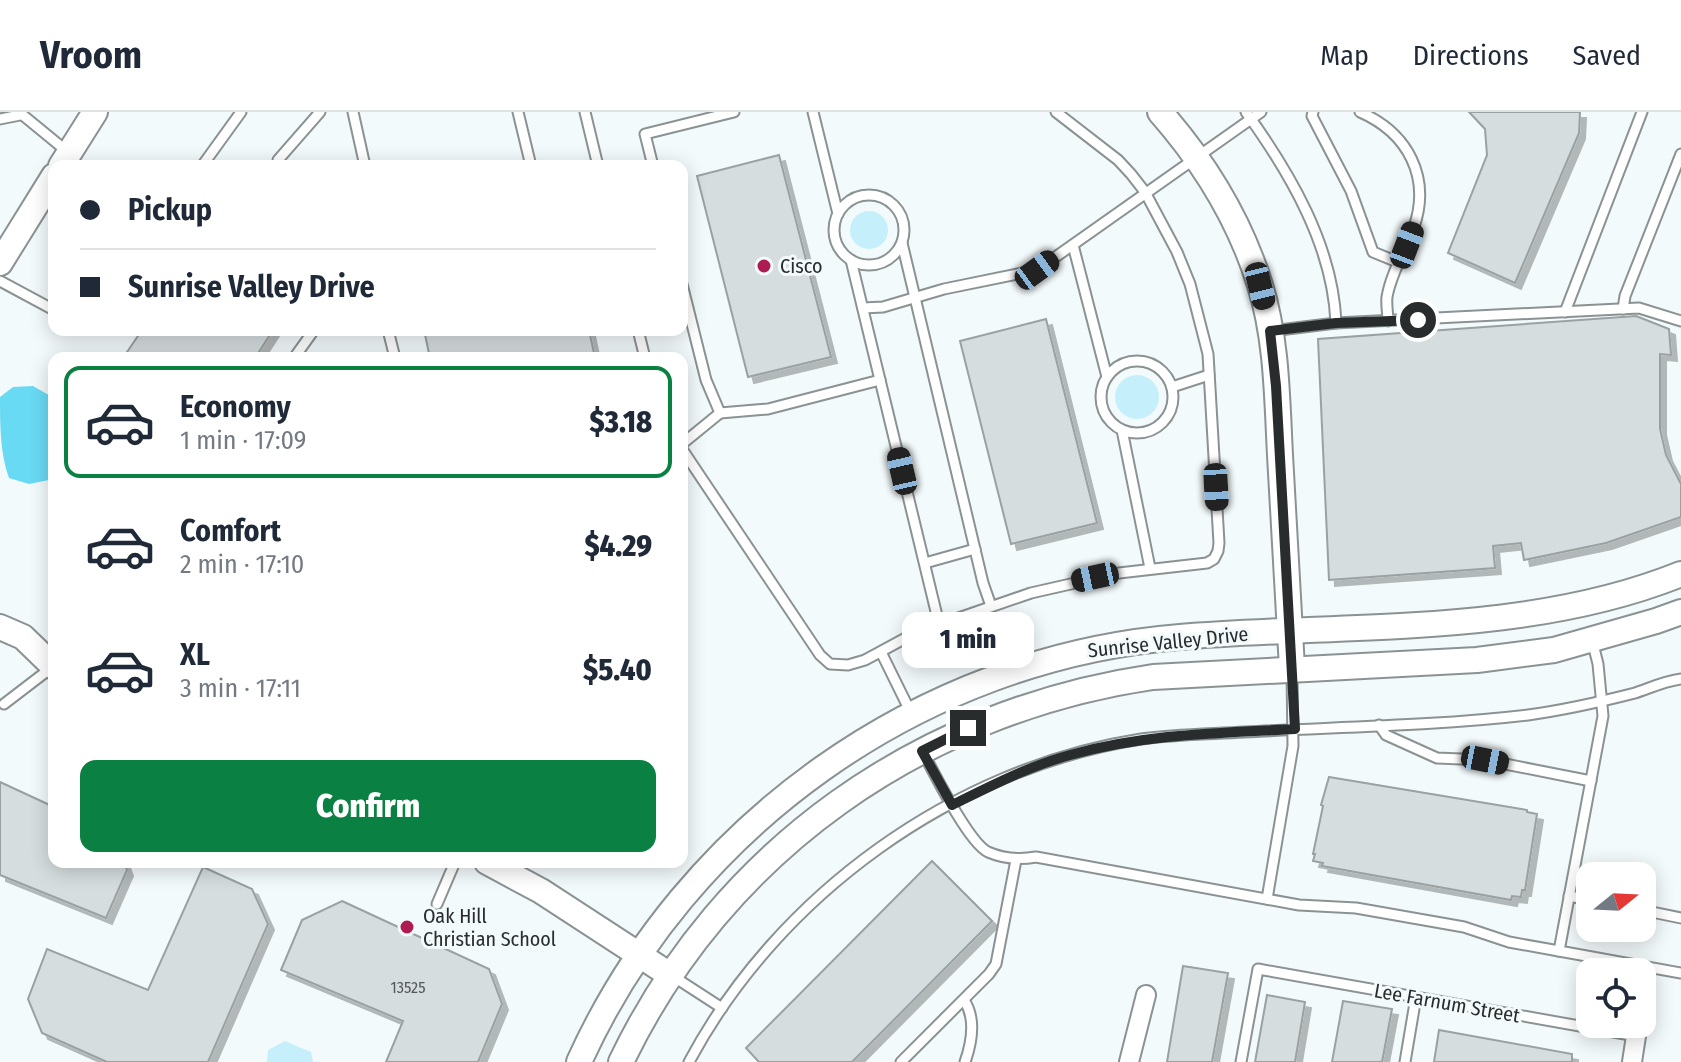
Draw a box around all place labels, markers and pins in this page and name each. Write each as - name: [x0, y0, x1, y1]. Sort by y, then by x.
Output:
- place label: Cisco: [780, 254, 822, 278]
- marker: Cisco: [755, 257, 773, 275]
- place label: Oak Hill Christian School: [423, 904, 556, 951]
- marker: Oak Hill Christian School: [398, 918, 416, 936]

